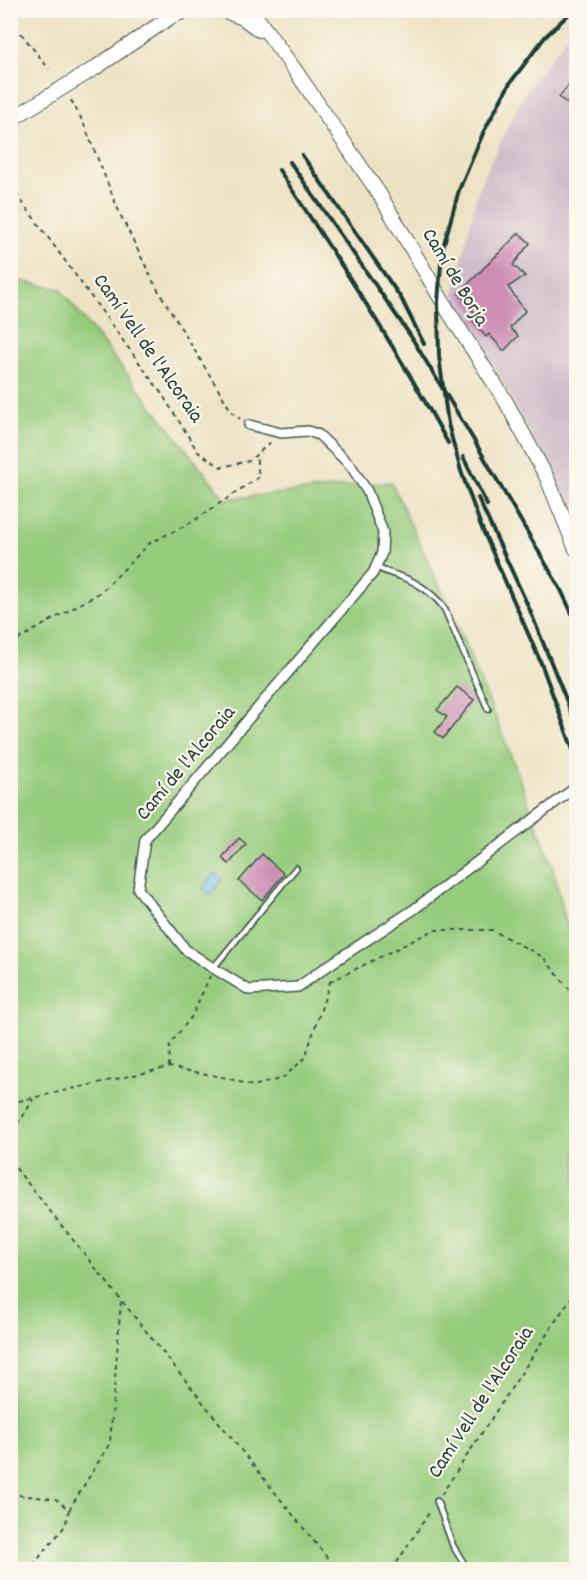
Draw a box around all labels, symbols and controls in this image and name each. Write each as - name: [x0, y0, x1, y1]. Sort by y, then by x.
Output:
- street label: Camí de Borja: [413, 223, 496, 334]
- street label: Camí Vell de l'Alcoraia: [84, 268, 210, 431]
- street label: Camí de l'Alcoraia: [130, 699, 245, 828]
- street label: Camí Vell de l'Alcoraia: [421, 1320, 543, 1485]

